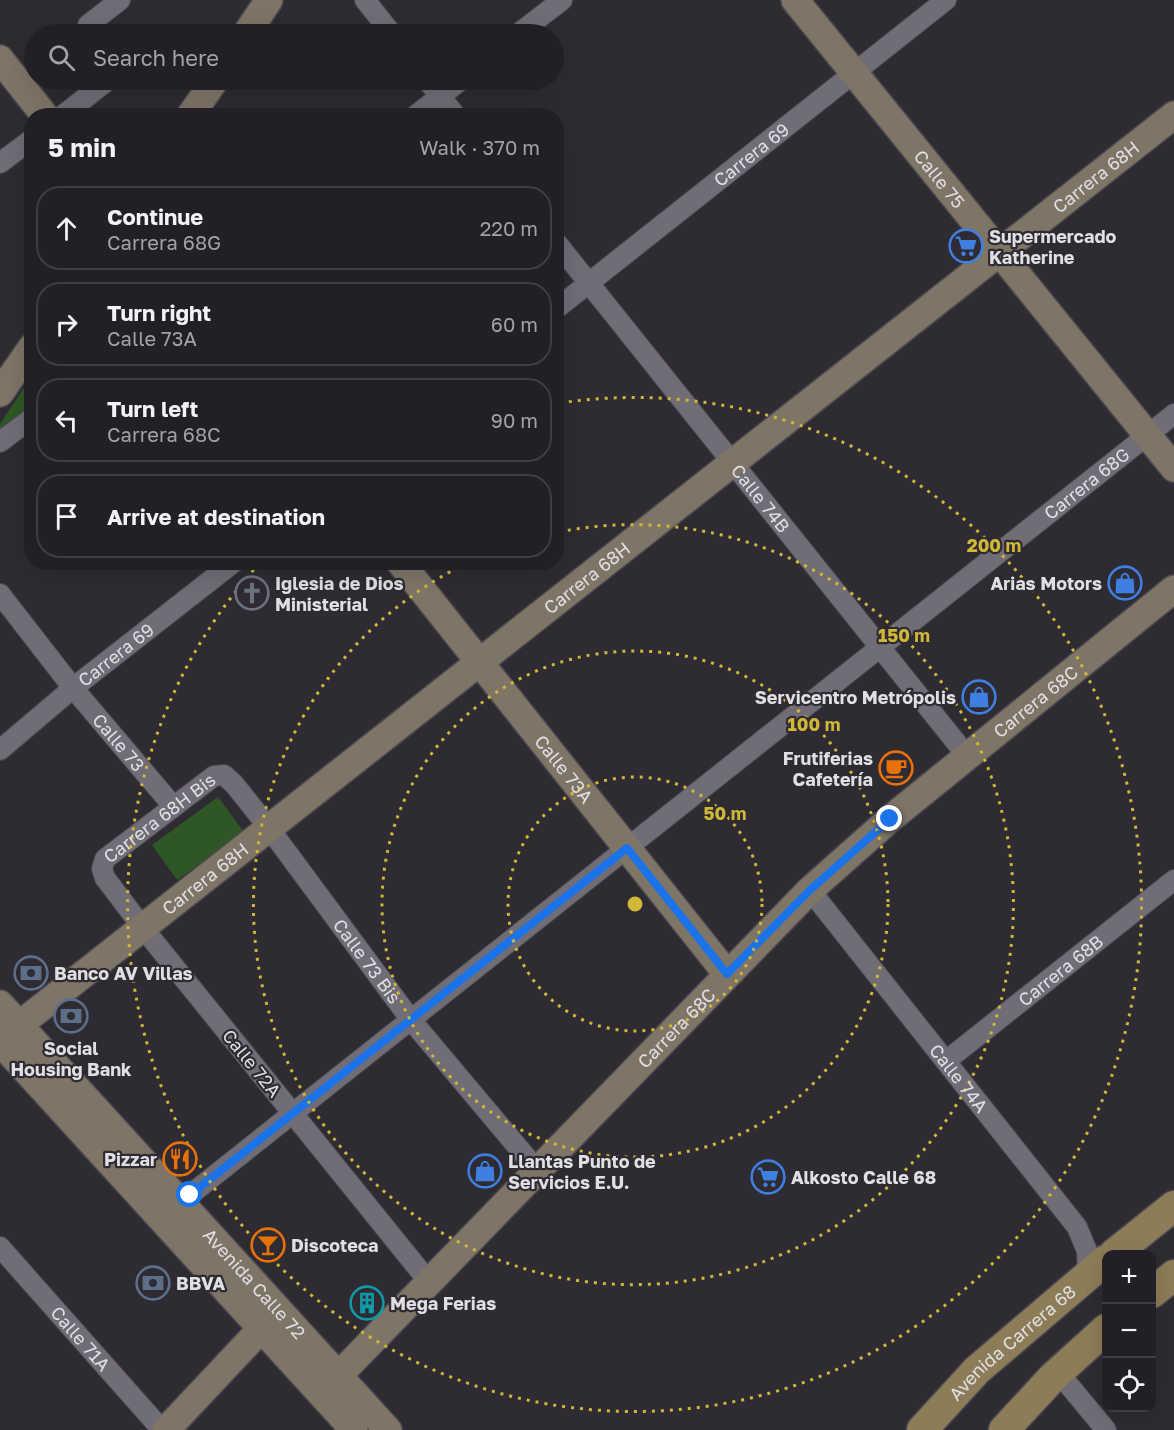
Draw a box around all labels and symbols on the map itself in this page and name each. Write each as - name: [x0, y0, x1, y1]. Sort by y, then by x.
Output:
- street label: Carrera 69: [709, 118, 793, 191]
- street label: Carrera 68H: [1048, 136, 1143, 217]
- street label: Calle 75: [910, 145, 970, 212]
- place label: Supermercado Katherine: [989, 225, 1116, 268]
- supermarket icon: Supermercado Katherine: [948, 228, 984, 264]
- street label: Carrera 68G: [1039, 443, 1134, 524]
- street label: Calle 74B: [727, 460, 795, 537]
- text: 200 m: [967, 534, 1021, 556]
- street label: Carrera 68H: [539, 537, 634, 618]
- shop icon: Arias Motors: [1107, 565, 1143, 601]
- place label: Iglesia de Dios Ministerial: [275, 572, 404, 615]
- place label: Arias Motors: [990, 572, 1102, 594]
- church icon: Iglesia de Dios Ministerial: [234, 575, 270, 611]
- street label: Carrera 69: [73, 618, 158, 691]
- text: 150 m: [878, 624, 930, 646]
- street label: Carrera 68C: [989, 661, 1082, 742]
- shop icon: Servicentro Metrópolis: [961, 679, 997, 715]
- place label: Servicentro Metrópolis: [755, 686, 956, 708]
- street label: Calle 73: [88, 709, 150, 776]
- text: 100 m: [788, 713, 840, 735]
- street label: Calle 73A: [530, 730, 598, 807]
- place label: Frutiferias Cafetería: [783, 747, 873, 790]
- cafe icon: Frutiferias Cafetería: [878, 750, 914, 786]
- street label: Carrera 68H Bis: [99, 768, 220, 867]
- text: 50 m: [704, 802, 746, 824]
- route end: [876, 805, 902, 831]
- street label: Carrera 68H: [157, 838, 253, 919]
- centre of rings: [625, 894, 645, 914]
- street label: Calle 73 Bis: [329, 914, 406, 1008]
- street label: Carrera 68B: [1013, 930, 1107, 1011]
- bank icon: Banco AV Villas: [13, 955, 49, 991]
- place label: Banco AV Villas: [54, 962, 193, 984]
- street label: Carrera 68C: [633, 983, 720, 1072]
- bank icon: Social Housing Bank: [53, 998, 89, 1034]
- street label: Calle 72A: [218, 1025, 286, 1101]
- place label: Social Housing Bank: [10, 1037, 132, 1080]
- street label: Calle 74A: [925, 1039, 993, 1117]
- restaurant icon: Pizzar: [162, 1141, 198, 1177]
- place label: Pizzar: [104, 1148, 157, 1170]
- place label: Llantas Punto de Servicios E.U.: [508, 1150, 656, 1193]
- shop icon: Llantas Punto de Servicios E.U.: [467, 1153, 503, 1189]
- supermarket icon: Alkosto Calle 68: [750, 1159, 786, 1195]
- place label: Alkosto Calle 68: [791, 1166, 936, 1188]
- route start: [176, 1181, 202, 1207]
- street label: Avenida Calle 72: [199, 1224, 310, 1343]
- bar icon: Discoteca: [250, 1227, 286, 1263]
- place label: Discoteca: [291, 1234, 379, 1256]
- bank icon: BBVA: [135, 1265, 171, 1301]
- place label: BBVA: [176, 1272, 225, 1294]
- street label: Avenida Carrera 68: [944, 1280, 1080, 1405]
- building icon: Mega Ferias: [349, 1285, 385, 1321]
- place label: Mega Ferias: [390, 1292, 496, 1314]
- street label: Calle 71A: [46, 1301, 115, 1375]

